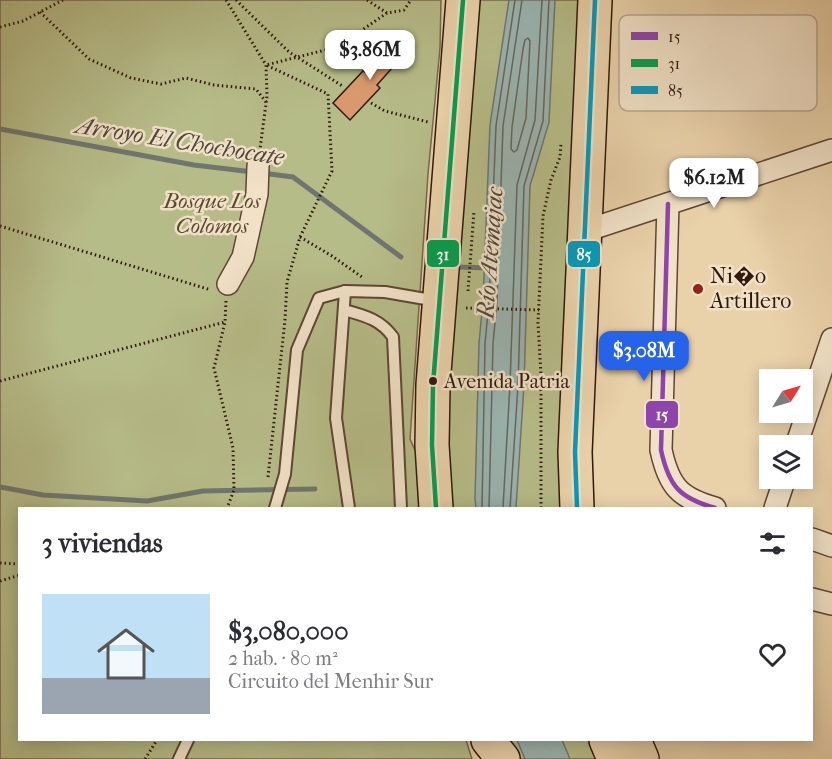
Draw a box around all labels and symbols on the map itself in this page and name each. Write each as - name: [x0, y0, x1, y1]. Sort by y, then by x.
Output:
- legend: [619, 15, 817, 111]
- text: 15: [668, 27, 681, 46]
- pin: $3.86M: [321, 30, 419, 81]
- text: 31: [668, 54, 680, 73]
- text: 85: [668, 81, 683, 100]
- water label: Arroyo El Chochocate: [71, 110, 287, 171]
- pin: $6.12M: [665, 158, 763, 209]
- water label: Río Atemajac: [471, 185, 509, 322]
- park label: Bosque Los Colomos: [163, 188, 262, 239]
- line badge: 31: [426, 239, 460, 268]
- line badge: 85: [567, 240, 601, 268]
- text: 31: [437, 245, 449, 265]
- text: 85: [577, 245, 592, 264]
- place label: Ni�o Artillero: [709, 263, 791, 314]
- marker: Ni�o Artillero: [691, 282, 705, 296]
- pin: $3.08M: [595, 331, 693, 382]
- north arrow: [759, 369, 813, 423]
- place label: Avenida Patria: [443, 370, 571, 393]
- marker: Avenida Patria: [427, 375, 439, 387]
- line badge: 15: [645, 400, 679, 429]
- text: 15: [656, 405, 668, 424]

